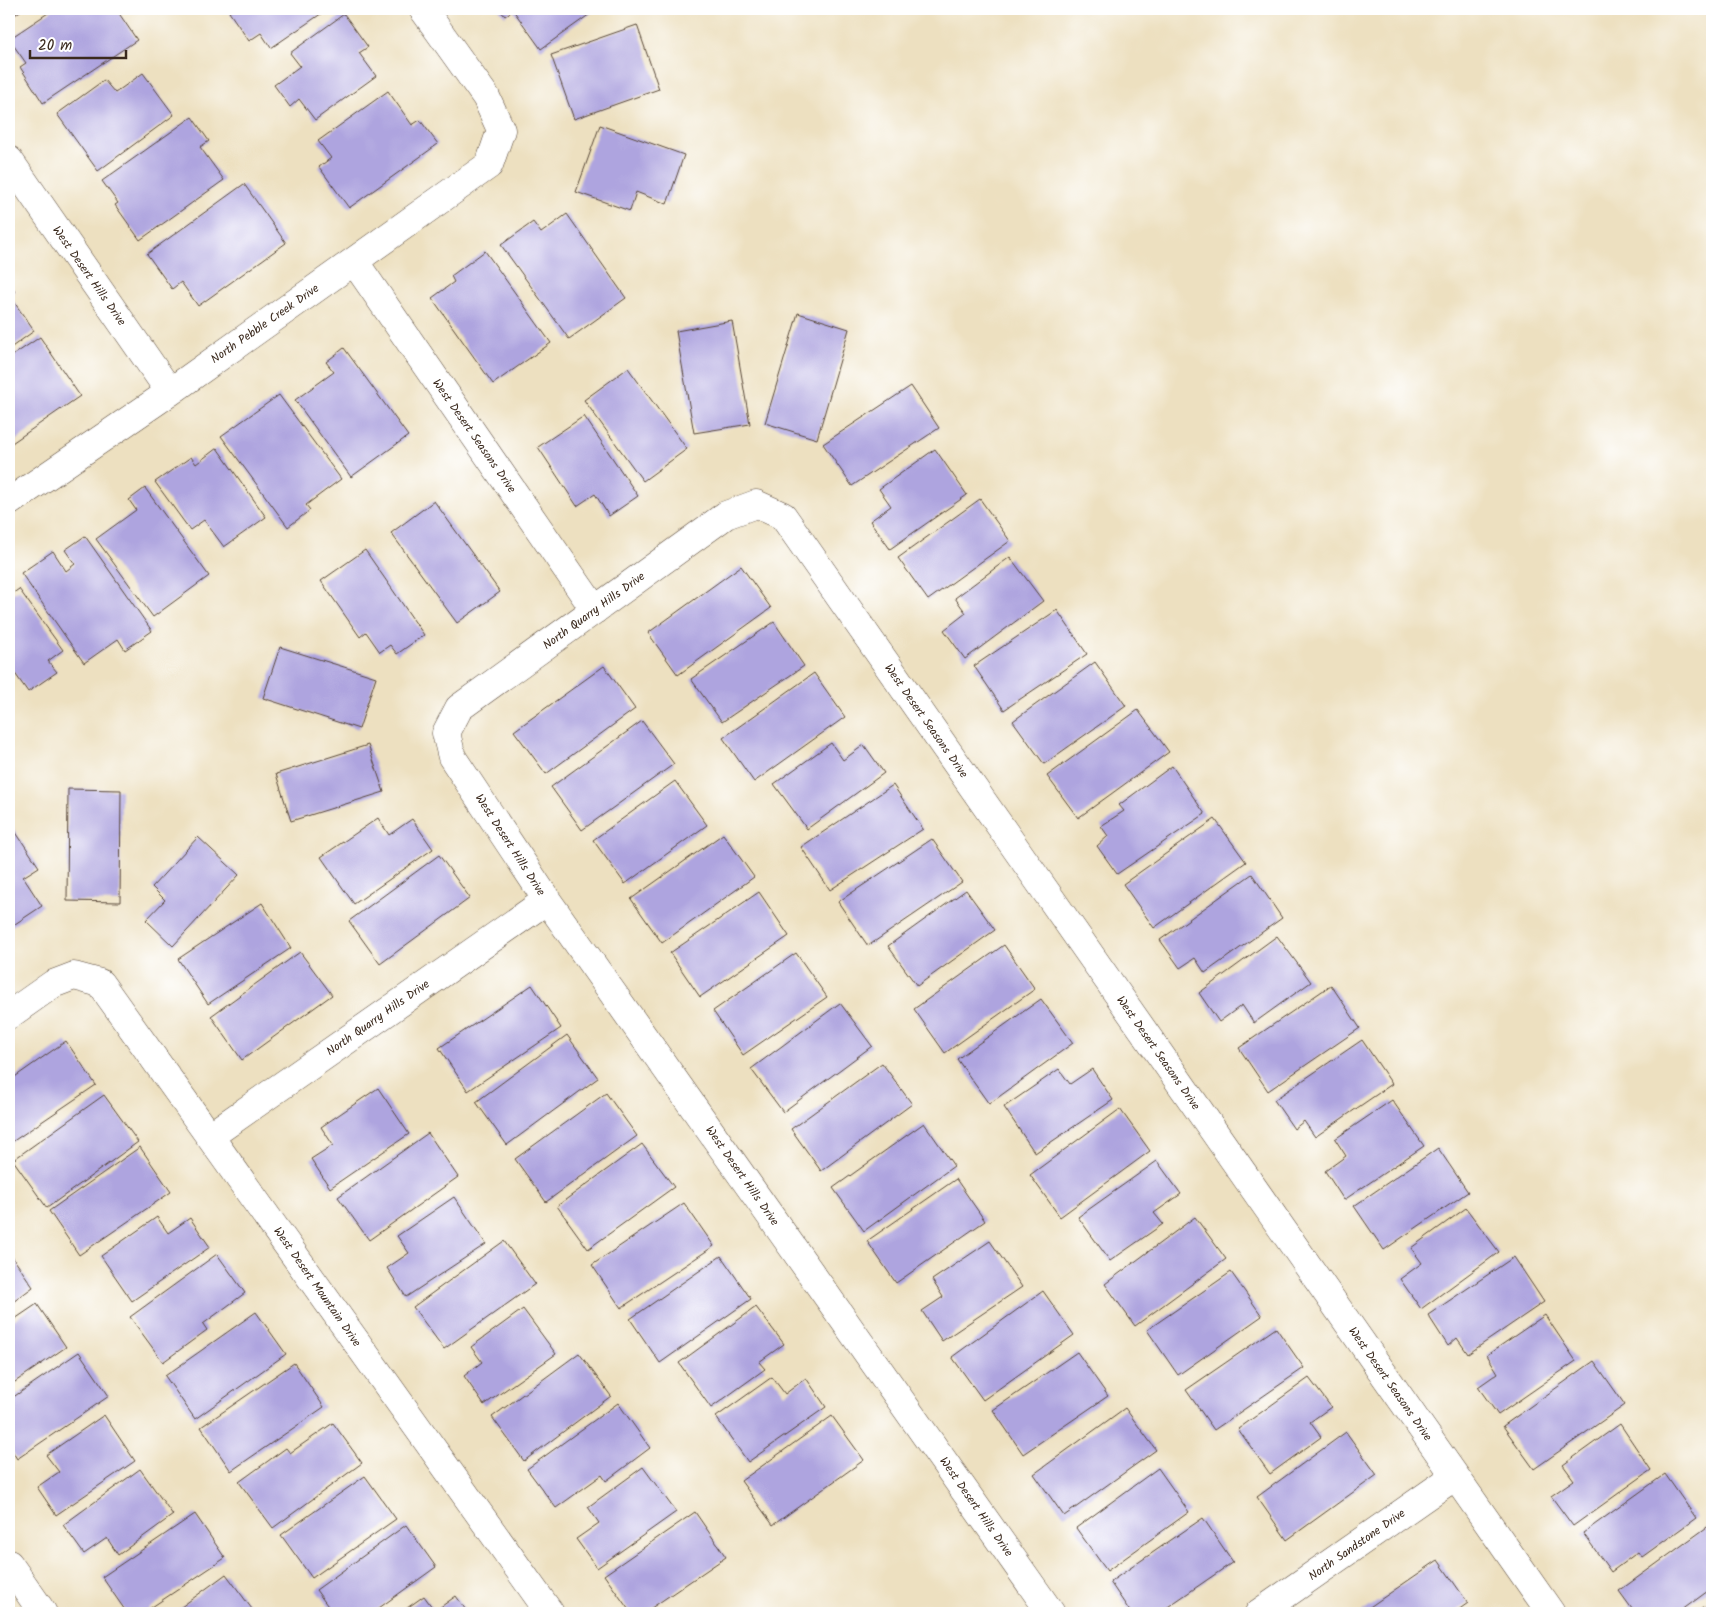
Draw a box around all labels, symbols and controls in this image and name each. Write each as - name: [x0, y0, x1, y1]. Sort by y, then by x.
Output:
- scale bar: [30, 28, 126, 60]
- text: 20 m: [38, 34, 72, 58]
- street label: West Desert Hills Drive: [47, 222, 131, 330]
- street label: North Pebble Creek Drive: [207, 279, 324, 369]
- street label: West Desert Seasons Drive: [427, 375, 521, 498]
- street label: North Quarry Hills Drive: [539, 567, 650, 655]
- street label: West Desert Seasons Drive: [879, 660, 973, 783]
- street label: West Desert Hills Drive: [470, 790, 550, 900]
- street label: North Quarry Hills Drive: [322, 975, 434, 1061]
- street label: West Desert Seasons Drive: [1111, 992, 1205, 1115]
- street label: West Desert Hills Drive: [700, 1122, 784, 1230]
- street label: West Desert Mountain Drive: [268, 1223, 366, 1351]
- street label: West Desert Seasons Drive: [1343, 1323, 1437, 1446]
- street label: West Desert Hills Drive: [934, 1453, 1018, 1561]
- street label: North Sandstone Drive: [1305, 1504, 1410, 1586]

